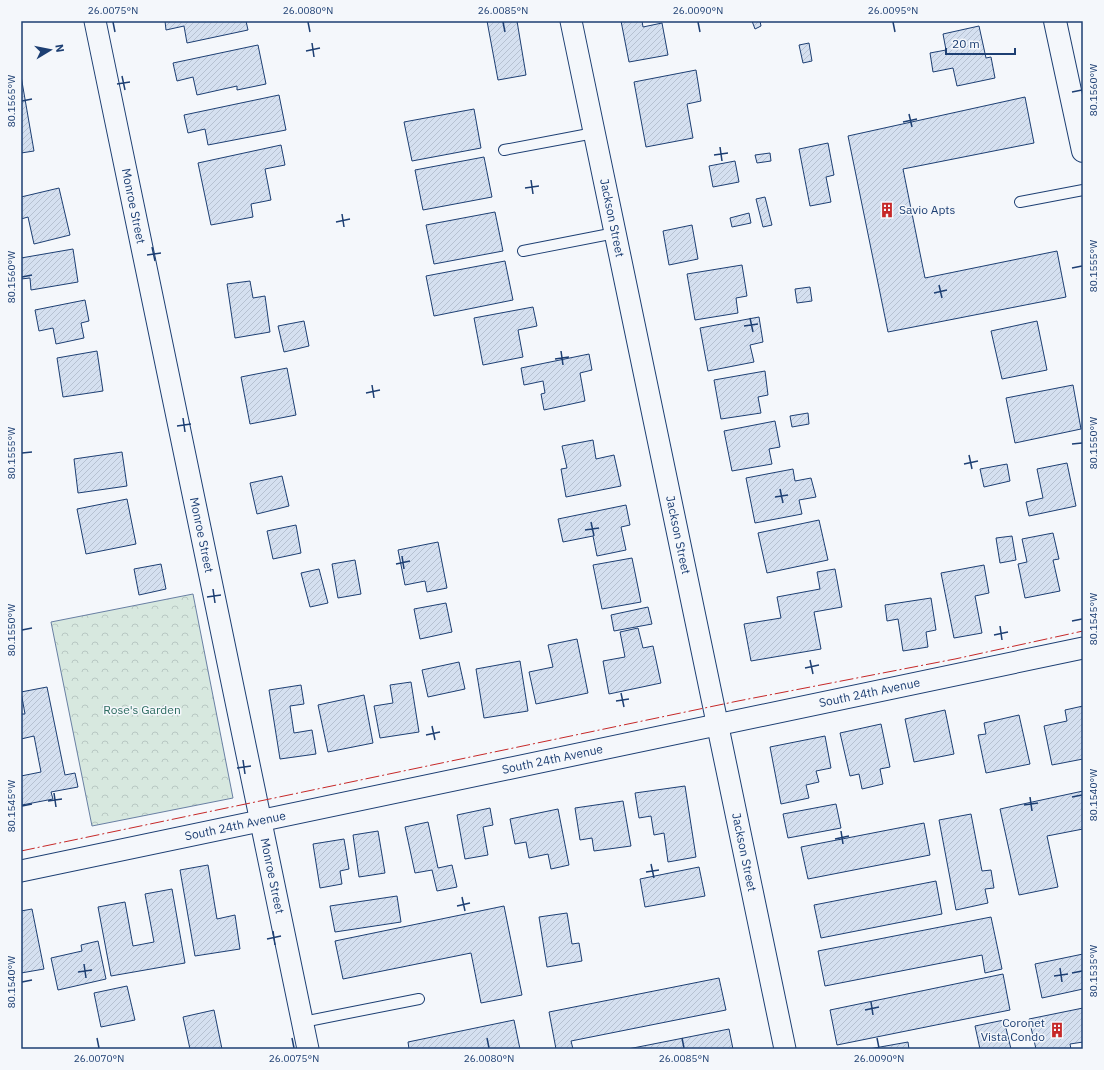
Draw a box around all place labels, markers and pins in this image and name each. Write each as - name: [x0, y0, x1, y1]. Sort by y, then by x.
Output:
- building icon: Savio Apts: [878, 201, 896, 219]
- place label: Savio Apts: [899, 202, 956, 217]
- place label: Coronet Vista Condo: [981, 1015, 1045, 1044]
- building icon: Coronet Vista Condo: [1048, 1021, 1066, 1039]

